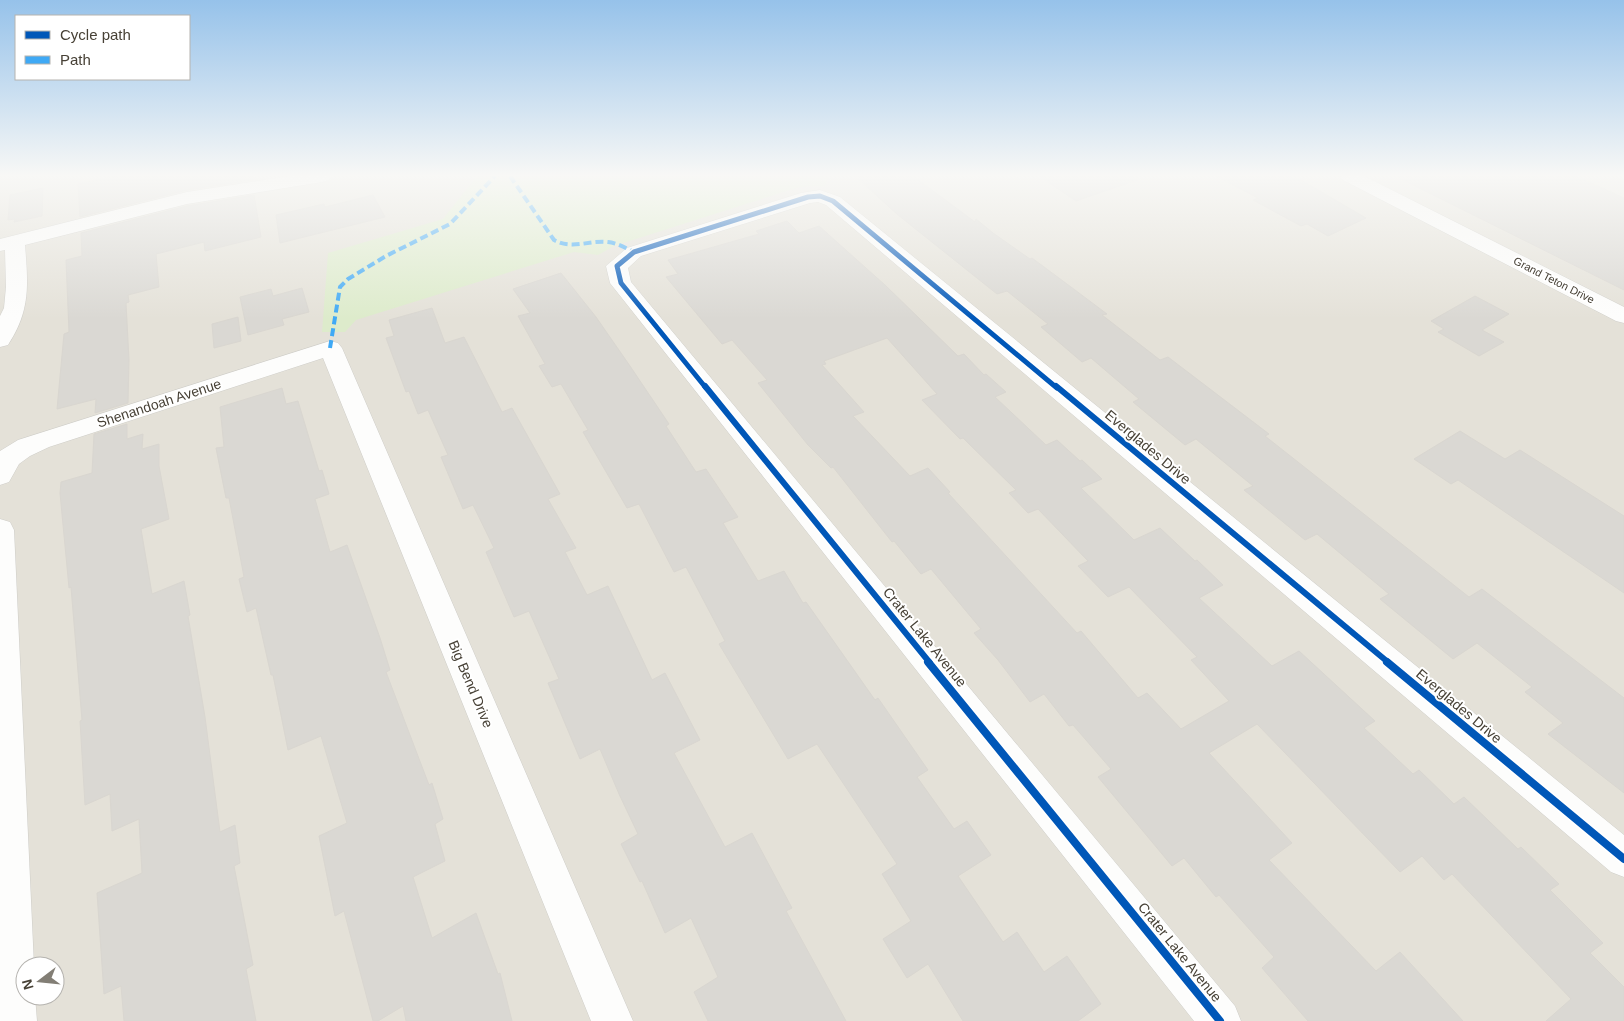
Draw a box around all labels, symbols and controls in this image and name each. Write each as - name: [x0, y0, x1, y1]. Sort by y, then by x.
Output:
- legend: [15, 15, 190, 80]
- text: Cycle path: [60, 26, 131, 43]
- text: Path: [60, 51, 91, 68]
- street label: Grand Teton Drive: [1512, 254, 1596, 306]
- street label: Shenandoah Avenue: [95, 375, 223, 431]
- street label: Everglades Drive: [1102, 407, 1194, 488]
- street label: Crater Lake Avenue: [880, 584, 970, 690]
- street label: Big Bend Drive: [445, 638, 497, 730]
- street label: Everglades Drive: [1413, 666, 1505, 747]
- street label: Crater Lake Avenue: [1135, 899, 1225, 1005]
- north arrow: [15, 956, 65, 1006]
- text: N: [18, 978, 37, 992]

